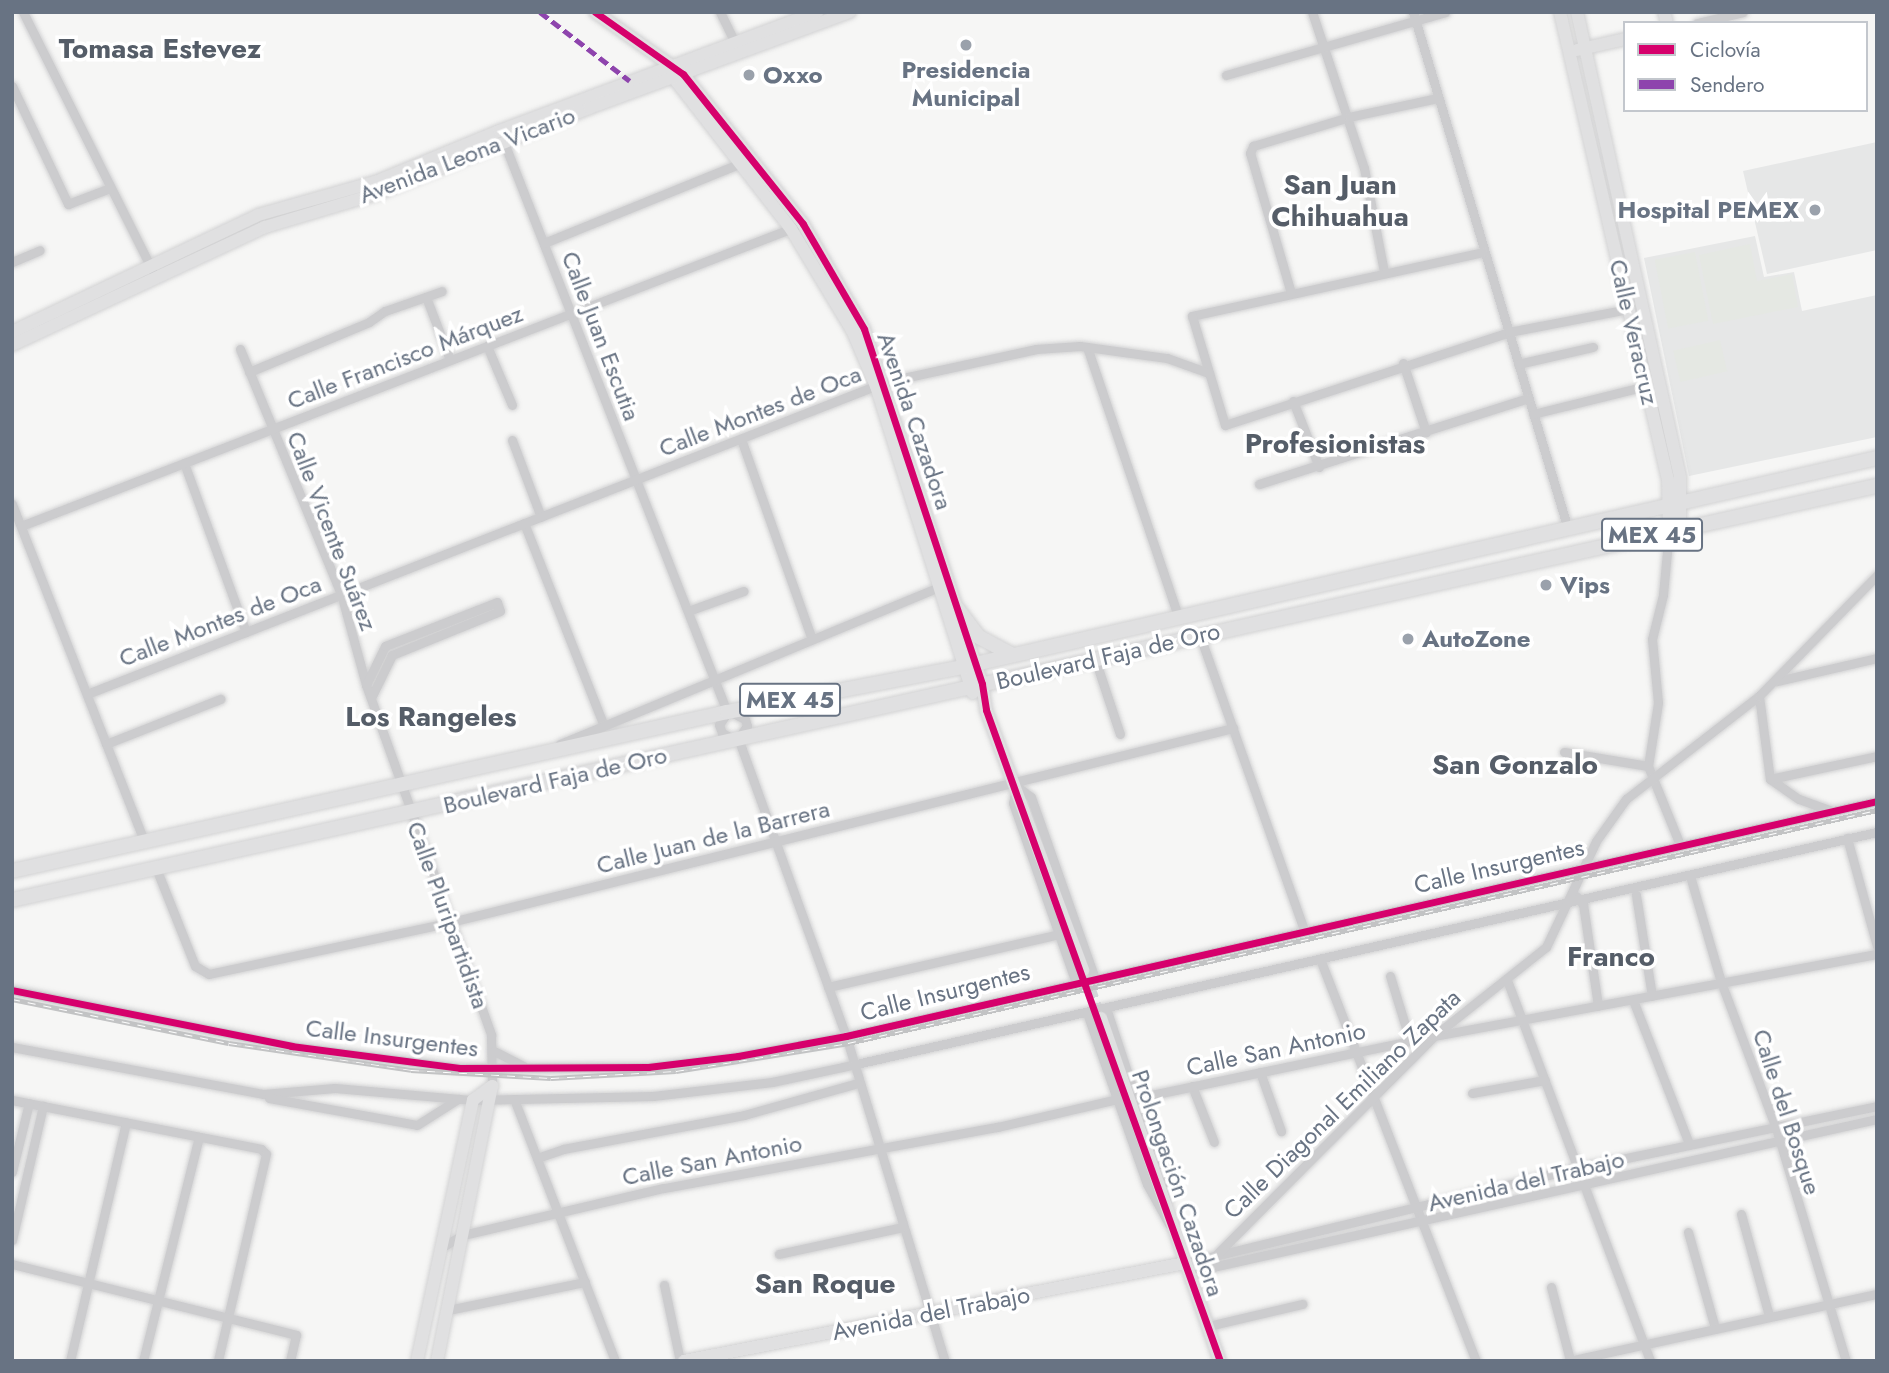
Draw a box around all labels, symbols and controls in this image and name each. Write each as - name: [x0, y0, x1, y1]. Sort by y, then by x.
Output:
- legend: [1623, 21, 1868, 112]
- district label: Tomasa Estevez: [59, 32, 261, 66]
- text: Ciclovía: [1690, 35, 1761, 65]
- marker: Presidencia Municipal: [958, 37, 974, 53]
- place label: Presidencia Municipal: [901, 56, 1031, 112]
- place label: Oxxo: [763, 61, 823, 89]
- marker: Oxxo: [741, 67, 757, 83]
- text: Sendero: [1690, 70, 1765, 100]
- street label: Avenida Leona Vicario: [355, 101, 579, 209]
- district label: San Juan Chihuahua: [1271, 168, 1409, 234]
- place label: Hospital PEMEX: [1618, 196, 1799, 224]
- marker: Hospital PEMEX: [1805, 200, 1825, 220]
- street label: Calle Juan Escutia: [556, 247, 646, 425]
- street label: Calle Veracruz: [1603, 257, 1665, 407]
- street label: Calle Francisco Márquez: [283, 299, 527, 415]
- street label: Avenida Cazadora: [871, 329, 959, 513]
- street label: Calle Montes de Oca: [655, 359, 865, 463]
- street label: Calle Vicente Suárez: [281, 427, 383, 635]
- district label: Profesionistas: [1245, 427, 1425, 461]
- road number: MEX 45: [1600, 516, 1704, 554]
- street label: Calle Montes de Oca: [115, 569, 325, 673]
- place label: Vips: [1560, 571, 1610, 599]
- marker: Vips: [1538, 577, 1554, 593]
- street label: Boulevard Faja de Oro: [993, 616, 1223, 696]
- place label: AutoZone: [1422, 625, 1531, 653]
- marker: AutoZone: [1400, 631, 1416, 647]
- road number: MEX 45: [738, 680, 842, 720]
- district label: Los Rangeles: [345, 700, 517, 734]
- street label: Boulevard Faja de Oro: [440, 740, 670, 820]
- district label: San Gonzalo: [1432, 748, 1598, 782]
- street label: Calle Juan de la Barrera: [594, 794, 832, 880]
- street label: Calle Pluripartidista: [401, 818, 495, 1012]
- street label: Calle Insurgentes: [1411, 832, 1587, 900]
- district label: Franco: [1567, 940, 1655, 974]
- street label: Calle Insurgentes: [857, 957, 1033, 1027]
- street label: Calle Diagonal Emiliano Zapata: [1218, 983, 1466, 1225]
- street label: Calle Insurgentes: [304, 1013, 480, 1063]
- street label: Calle San Antonio: [1184, 1016, 1368, 1082]
- street label: Calle del Bosque: [1747, 1026, 1827, 1198]
- street label: Prolongación Cazadora: [1126, 1066, 1230, 1300]
- street label: Calle San Antonio: [620, 1128, 804, 1192]
- street label: Avenida del Trabajo: [1425, 1144, 1627, 1218]
- district label: San Roque: [754, 1267, 896, 1301]
- street label: Avenida del Trabajo: [830, 1280, 1032, 1346]

